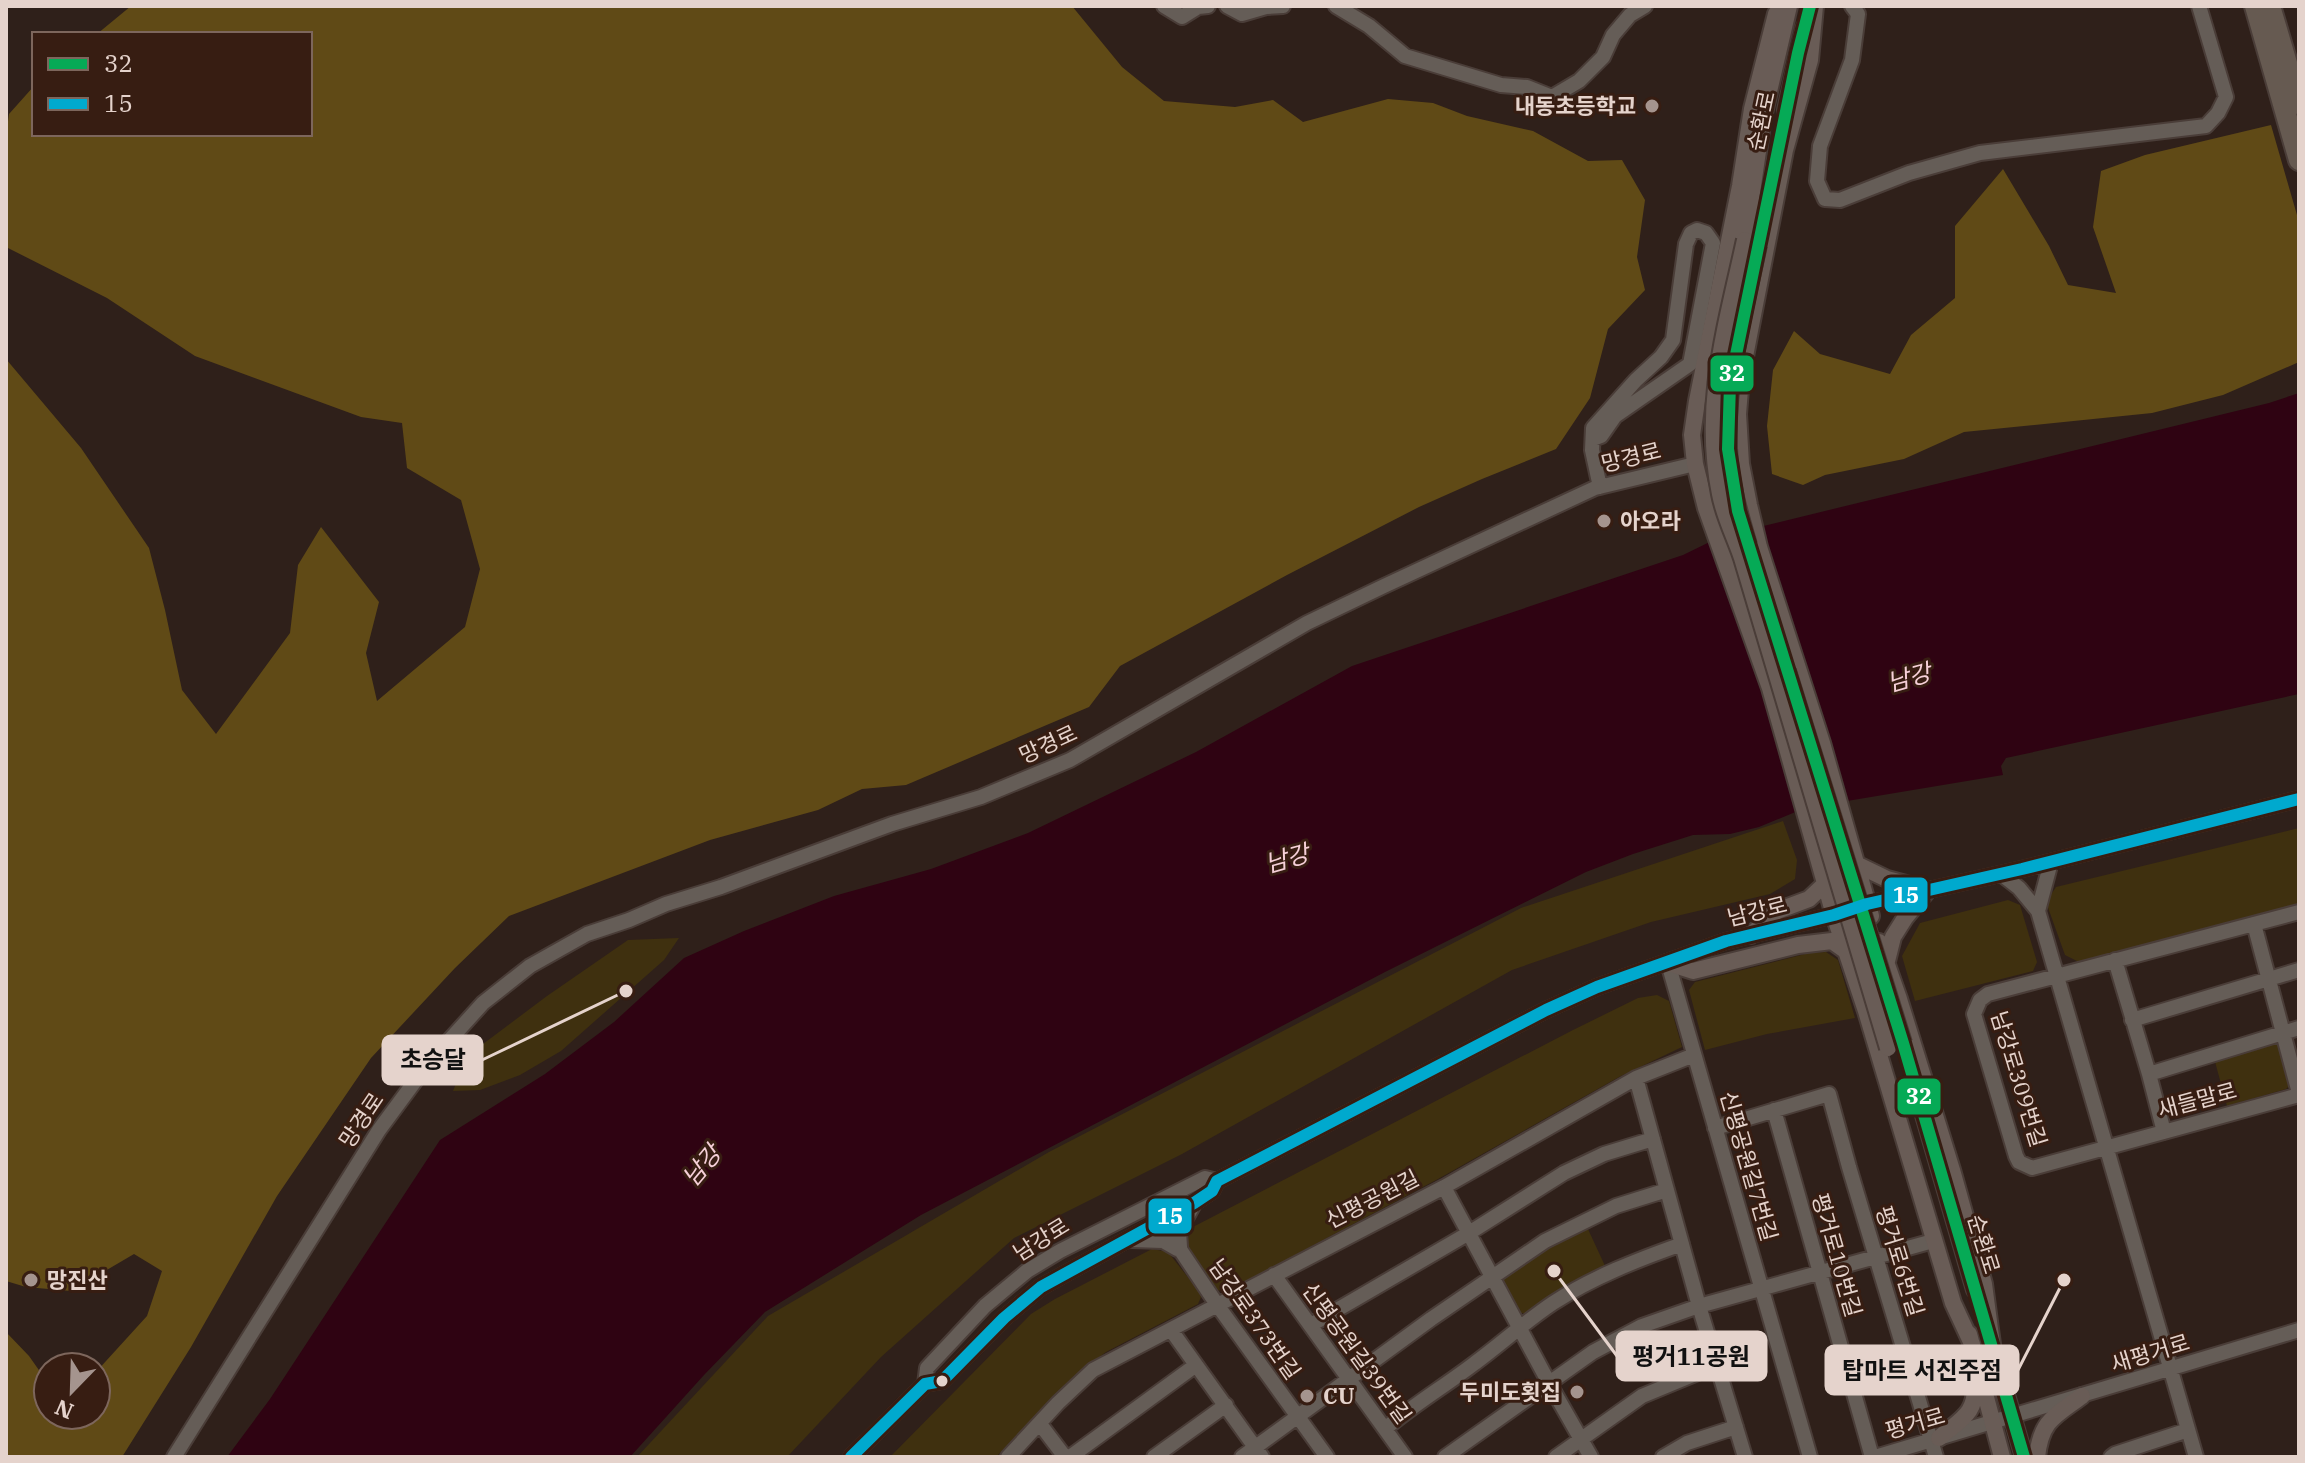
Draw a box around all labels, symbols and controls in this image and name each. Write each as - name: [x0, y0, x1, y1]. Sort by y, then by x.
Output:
- legend: [32, 32, 312, 136]
- text: 32: [104, 47, 133, 79]
- text: 15: [104, 87, 133, 119]
- street label: 순환로: [1740, 88, 1781, 154]
- place label: 내동초등학교: [1515, 91, 1636, 120]
- marker: 내동초등학교: [1643, 97, 1661, 115]
- line badge: 32: [1709, 354, 1755, 393]
- text: 32: [1719, 358, 1745, 387]
- street label: 망경로: [1598, 435, 1664, 478]
- place label: 아오라: [1620, 506, 1681, 535]
- marker: 아오라: [1595, 512, 1613, 530]
- water label: 남강: [1883, 655, 1937, 699]
- street label: 망경로: [1014, 718, 1081, 770]
- water label: 남강: [1261, 836, 1315, 880]
- line badge: 15: [1883, 876, 1929, 914]
- text: 15: [1893, 880, 1919, 909]
- street label: 남강로: [1724, 889, 1790, 932]
- street label: 남강로309번길: [1985, 1007, 2054, 1150]
- callout: 초승달: [383, 1036, 482, 1084]
- text: 초승달: [400, 1043, 466, 1075]
- street label: 새들말로: [2154, 1075, 2240, 1124]
- line badge: 32: [1896, 1077, 1942, 1116]
- text: 32: [1906, 1081, 1932, 1110]
- street label: 망경로: [332, 1086, 390, 1153]
- street label: 신평공원길7번길: [1714, 1087, 1785, 1244]
- water label: 남강: [675, 1136, 730, 1193]
- street label: 신평공원길: [1320, 1163, 1423, 1234]
- street label: 평거로10번길: [1806, 1190, 1869, 1320]
- line badge: 15: [1147, 1197, 1193, 1235]
- text: 15: [1157, 1201, 1183, 1230]
- street label: 평거로6번길: [1870, 1202, 1931, 1320]
- street label: 남강로: [1007, 1210, 1074, 1267]
- street label: 순환로: [1962, 1211, 2007, 1277]
- street label: 남강로373번길: [1203, 1253, 1308, 1385]
- place label: 망진산: [47, 1265, 108, 1294]
- marker: 망진산: [22, 1271, 40, 1289]
- street label: 신평공원길39번길: [1296, 1276, 1419, 1429]
- street label: 새평거로: [2107, 1327, 2193, 1378]
- callout: 평거11공원: [1617, 1332, 1766, 1380]
- text: 평거11공원: [1632, 1340, 1750, 1372]
- callout: 탑마트 서진주점: [1826, 1346, 2018, 1394]
- north arrow: [32, 1351, 112, 1431]
- text: 탑마트 서진주점: [1842, 1354, 2002, 1386]
- unlabelled marker: [934, 1373, 950, 1389]
- place label: 두미도횟집: [1460, 1377, 1561, 1406]
- place label: CU: [1323, 1381, 1355, 1410]
- marker: 두미도횟집: [1568, 1383, 1586, 1401]
- marker: CU: [1298, 1387, 1316, 1405]
- text: N: [50, 1393, 78, 1427]
- street label: 평거로: [1882, 1400, 1948, 1445]

